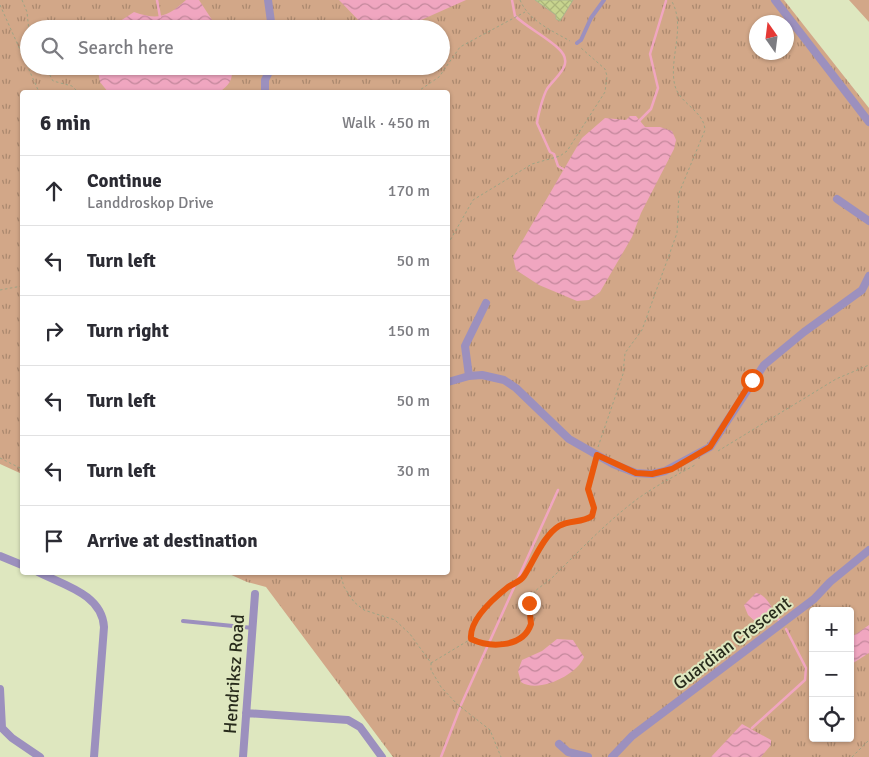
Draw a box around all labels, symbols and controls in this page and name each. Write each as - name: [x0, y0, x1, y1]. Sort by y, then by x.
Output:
- north arrow: [749, 15, 794, 60]
- search box: [20, 20, 450, 75]
- icon: search: [38, 34, 66, 62]
- text: Search here: [78, 36, 174, 60]
- text: 6 min: [40, 110, 91, 136]
- text: Walk · 450 m: [342, 113, 430, 133]
- text: Continue: [87, 169, 162, 193]
- icon: ahead: [40, 177, 68, 205]
- text: 170 m: [388, 181, 430, 201]
- text: Landdroskop Drive: [87, 193, 214, 213]
- icon: left: [40, 247, 68, 275]
- text: Turn left: [87, 249, 156, 273]
- text: 50 m: [396, 251, 430, 271]
- icon: right: [40, 317, 68, 345]
- text: Turn right: [87, 319, 169, 343]
- text: 150 m: [388, 321, 430, 341]
- route start: [741, 369, 764, 392]
- icon: left: [40, 387, 68, 415]
- text: Turn left: [87, 389, 156, 413]
- text: 50 m: [396, 391, 430, 411]
- icon: left: [40, 457, 68, 485]
- text: Turn left: [87, 459, 156, 483]
- text: 30 m: [396, 461, 430, 481]
- icon: arrive: [40, 527, 68, 555]
- text: Arrive at destination: [87, 529, 258, 553]
- route end: [518, 592, 541, 615]
- street label: Guardian Crescent: [669, 592, 795, 694]
- map controls: [809, 607, 854, 742]
- button: +: [809, 607, 854, 652]
- street label: Hendriksz Road: [219, 614, 249, 734]
- button: −: [809, 652, 854, 697]
- button: locate: [809, 697, 854, 742]

